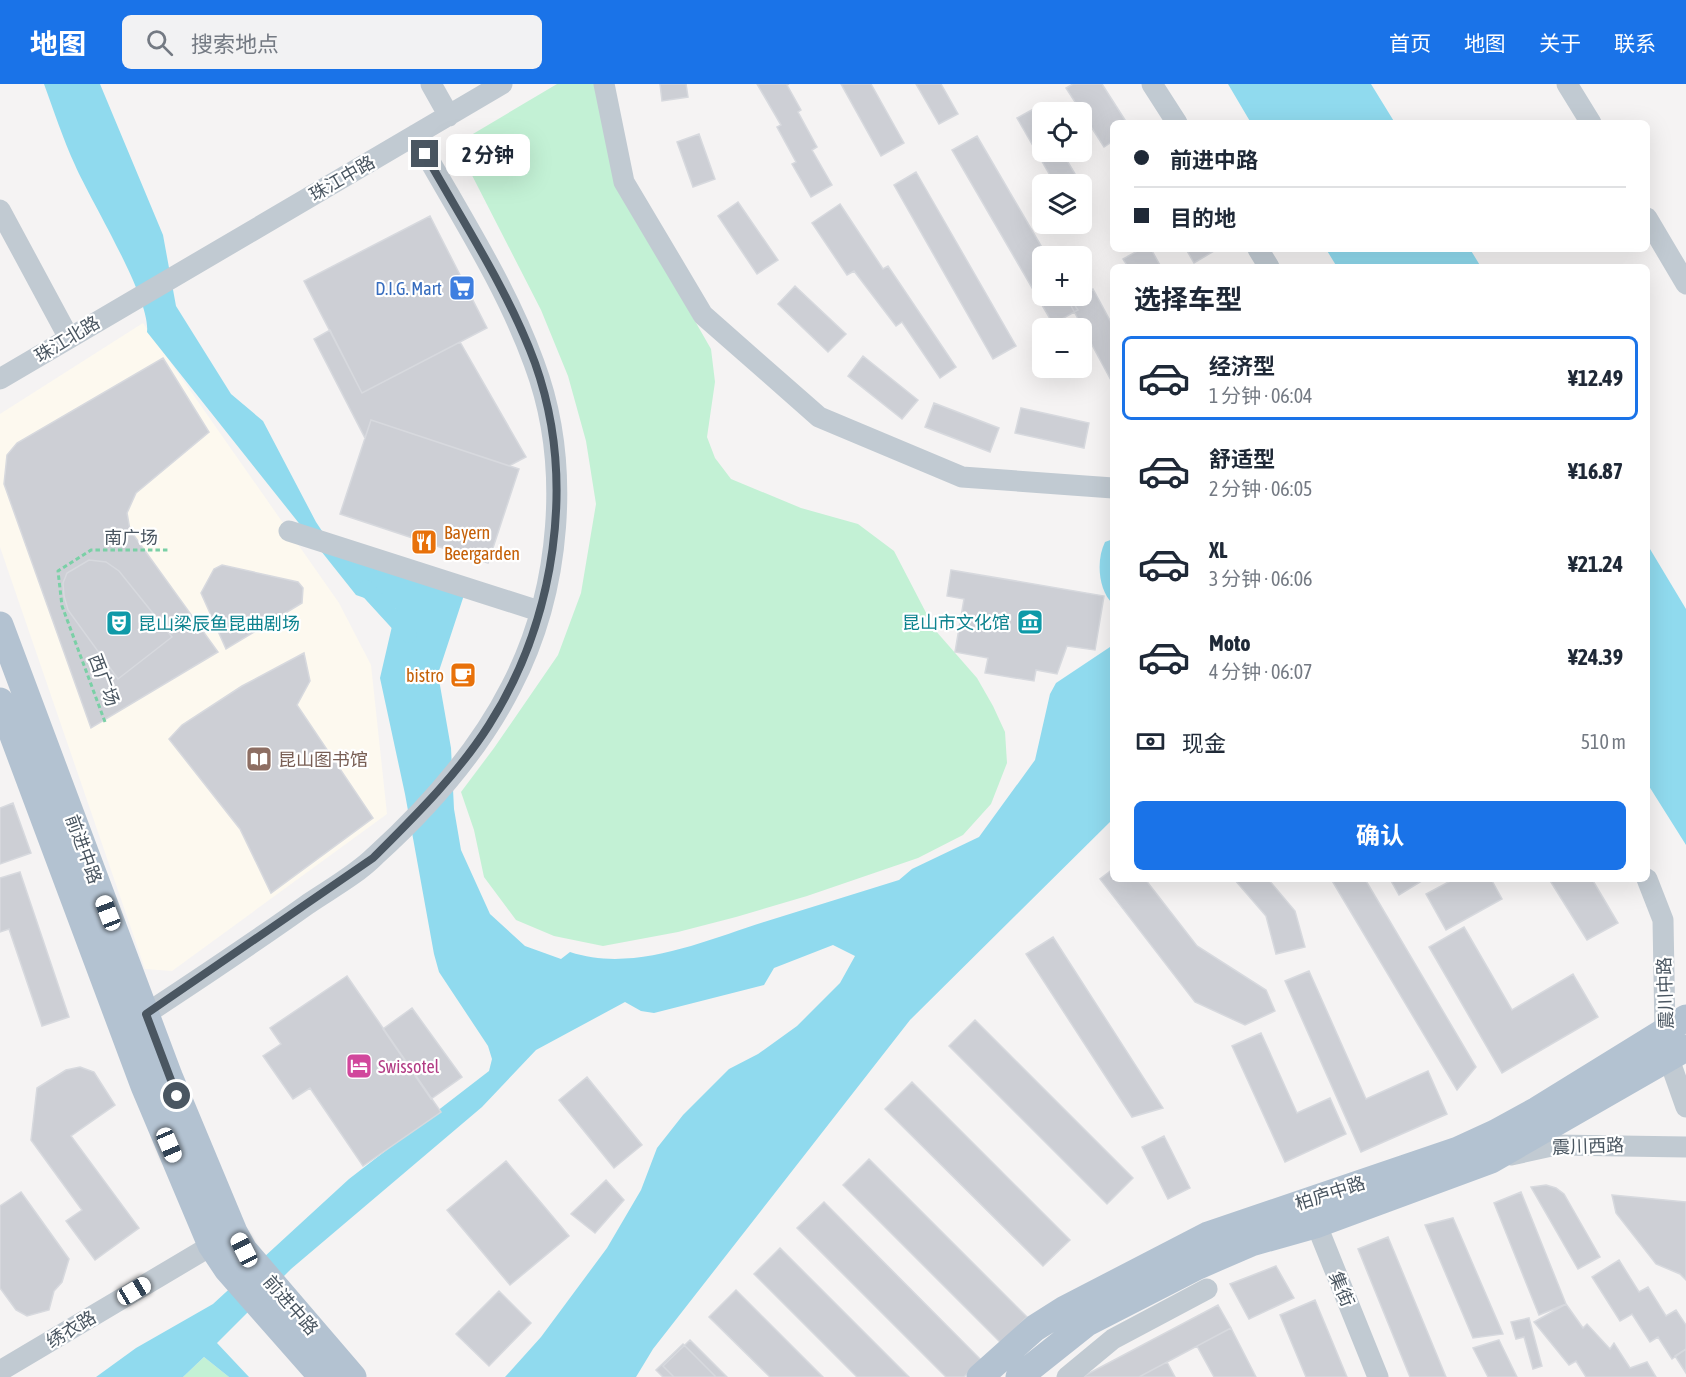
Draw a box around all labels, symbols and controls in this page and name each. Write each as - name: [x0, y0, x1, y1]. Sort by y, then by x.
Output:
- search box: [122, 15, 542, 69]
- icon: search: [143, 26, 176, 59]
- text: 地图: [30, 28, 86, 60]
- text: 搜索地点: [191, 31, 279, 57]
- text: 首页: [1389, 31, 1431, 55]
- text: 地图: [1464, 31, 1506, 55]
- text: 关于: [1539, 31, 1581, 55]
- text: 联系: [1614, 31, 1656, 55]
- map controls: [1032, 102, 1092, 378]
- button: locate: [1032, 102, 1092, 162]
- callout: 2 分钟: [446, 133, 530, 175]
- route end: [411, 140, 438, 167]
- text: 2 分钟: [462, 143, 514, 166]
- text: 前进中路: [1170, 147, 1258, 173]
- street label: 珠江中路: [306, 151, 378, 205]
- button: layers: [1032, 174, 1092, 234]
- text: 目的地: [1170, 205, 1236, 231]
- button: +: [1032, 246, 1092, 306]
- supermarket icon: D.I.G. Mart: [447, 273, 477, 303]
- place label: D.I.G. Mart: [375, 278, 442, 299]
- text: 选择车型: [1134, 284, 1242, 315]
- street label: 珠江北路: [31, 311, 103, 367]
- button: −: [1032, 318, 1092, 378]
- icon: car: [1137, 351, 1191, 405]
- text: 经济型: [1209, 353, 1275, 379]
- text: ¥12.49: [1568, 365, 1623, 391]
- text: 1 分钟 · 06:04: [1209, 384, 1312, 407]
- icon: car: [1137, 444, 1191, 498]
- text: 舒适型: [1209, 446, 1275, 472]
- text: ¥16.87: [1568, 458, 1623, 484]
- text: 2 分钟 · 06:05: [1209, 477, 1312, 500]
- place label: Bayern Beergarden: [444, 522, 520, 564]
- street label: 南广场: [104, 527, 158, 548]
- restaurant icon: Bayern Beergarden: [409, 527, 439, 557]
- icon: car: [1137, 537, 1191, 591]
- text: XL: [1209, 537, 1227, 563]
- text: ¥21.24: [1568, 551, 1623, 577]
- text: 3 分钟 · 06:06: [1209, 567, 1312, 590]
- museum icon: 昆山市文化馆: [1015, 607, 1045, 637]
- theatre icon: 昆山梁辰鱼昆曲剧场: [104, 608, 134, 638]
- place label: 昆山市文化馆: [902, 612, 1010, 633]
- place label: 昆山梁辰鱼昆曲剧场: [138, 613, 300, 634]
- icon: car: [1137, 630, 1191, 684]
- text: Moto: [1209, 630, 1251, 656]
- text: ¥24.39: [1568, 644, 1623, 670]
- street label: 西广场: [85, 651, 123, 709]
- cafe icon: bistro: [448, 660, 478, 690]
- text: 4 分钟 · 06:07: [1209, 660, 1312, 683]
- place label: bistro: [406, 665, 444, 686]
- icon: cash: [1134, 725, 1167, 758]
- text: 现金: [1182, 730, 1226, 756]
- text: 510 m: [1581, 730, 1626, 753]
- library icon: 昆山图书馆: [244, 744, 274, 774]
- place label: 昆山图书馆: [278, 749, 368, 770]
- button: 确认: [1134, 801, 1626, 870]
- street label: 前进中路: [62, 812, 106, 886]
- car: [93, 893, 123, 933]
- street label: 震川中路: [1653, 957, 1677, 1029]
- hotel icon: Swissotel: [344, 1051, 374, 1081]
- place label: Swissotel: [378, 1056, 440, 1077]
- route start: [163, 1082, 190, 1109]
- car: [154, 1125, 184, 1165]
- street label: 震川西路: [1552, 1134, 1624, 1158]
- street label: 柏庐中路: [1293, 1172, 1367, 1214]
- car: [228, 1230, 260, 1270]
- street label: 集街: [1325, 1268, 1359, 1310]
- street label: 前进中路: [259, 1271, 323, 1339]
- car: [114, 1274, 154, 1308]
- street label: 绣衣路: [42, 1306, 100, 1352]

